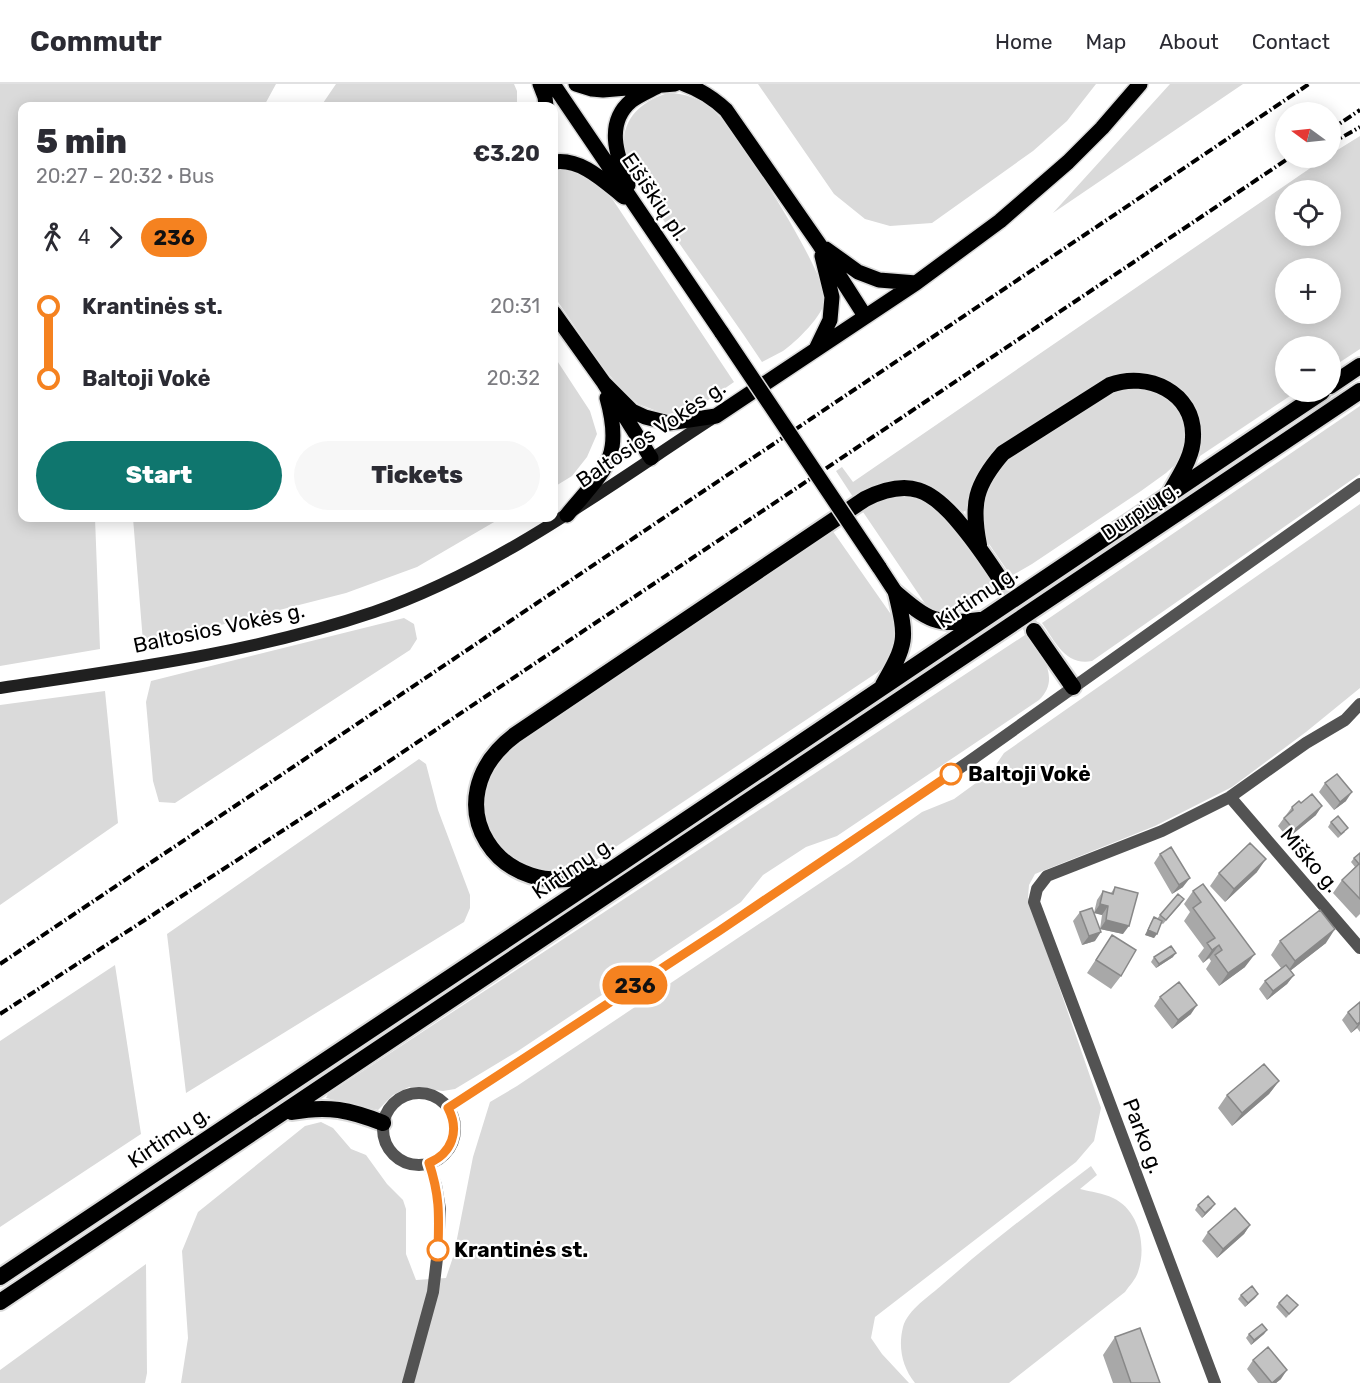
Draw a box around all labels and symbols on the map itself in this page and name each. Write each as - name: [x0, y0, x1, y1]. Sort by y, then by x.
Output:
- north arrow: [1275, 102, 1341, 168]
- street label: Eišiškių pl.: [617, 148, 694, 246]
- street label: Baltosios Vokės g.: [571, 374, 730, 493]
- street label: Durpių g.: [1096, 476, 1183, 546]
- street label: Kirtimų g.: [931, 560, 1022, 633]
- street label: Baltosios Vokės g.: [131, 597, 307, 658]
- place label: Baltoji Vokė: [968, 761, 1091, 786]
- marker: Baltoji Vokė: [940, 763, 962, 785]
- street label: Miško g.: [1275, 822, 1345, 897]
- street label: Kirtimų g.: [527, 831, 618, 904]
- line badge: 236: [600, 966, 670, 1004]
- street label: Parko g.: [1118, 1095, 1169, 1177]
- street label: Kirtimų g.: [123, 1100, 214, 1173]
- place label: Krantinės st.: [454, 1237, 588, 1262]
- marker: Krantinės st.: [427, 1239, 449, 1261]

